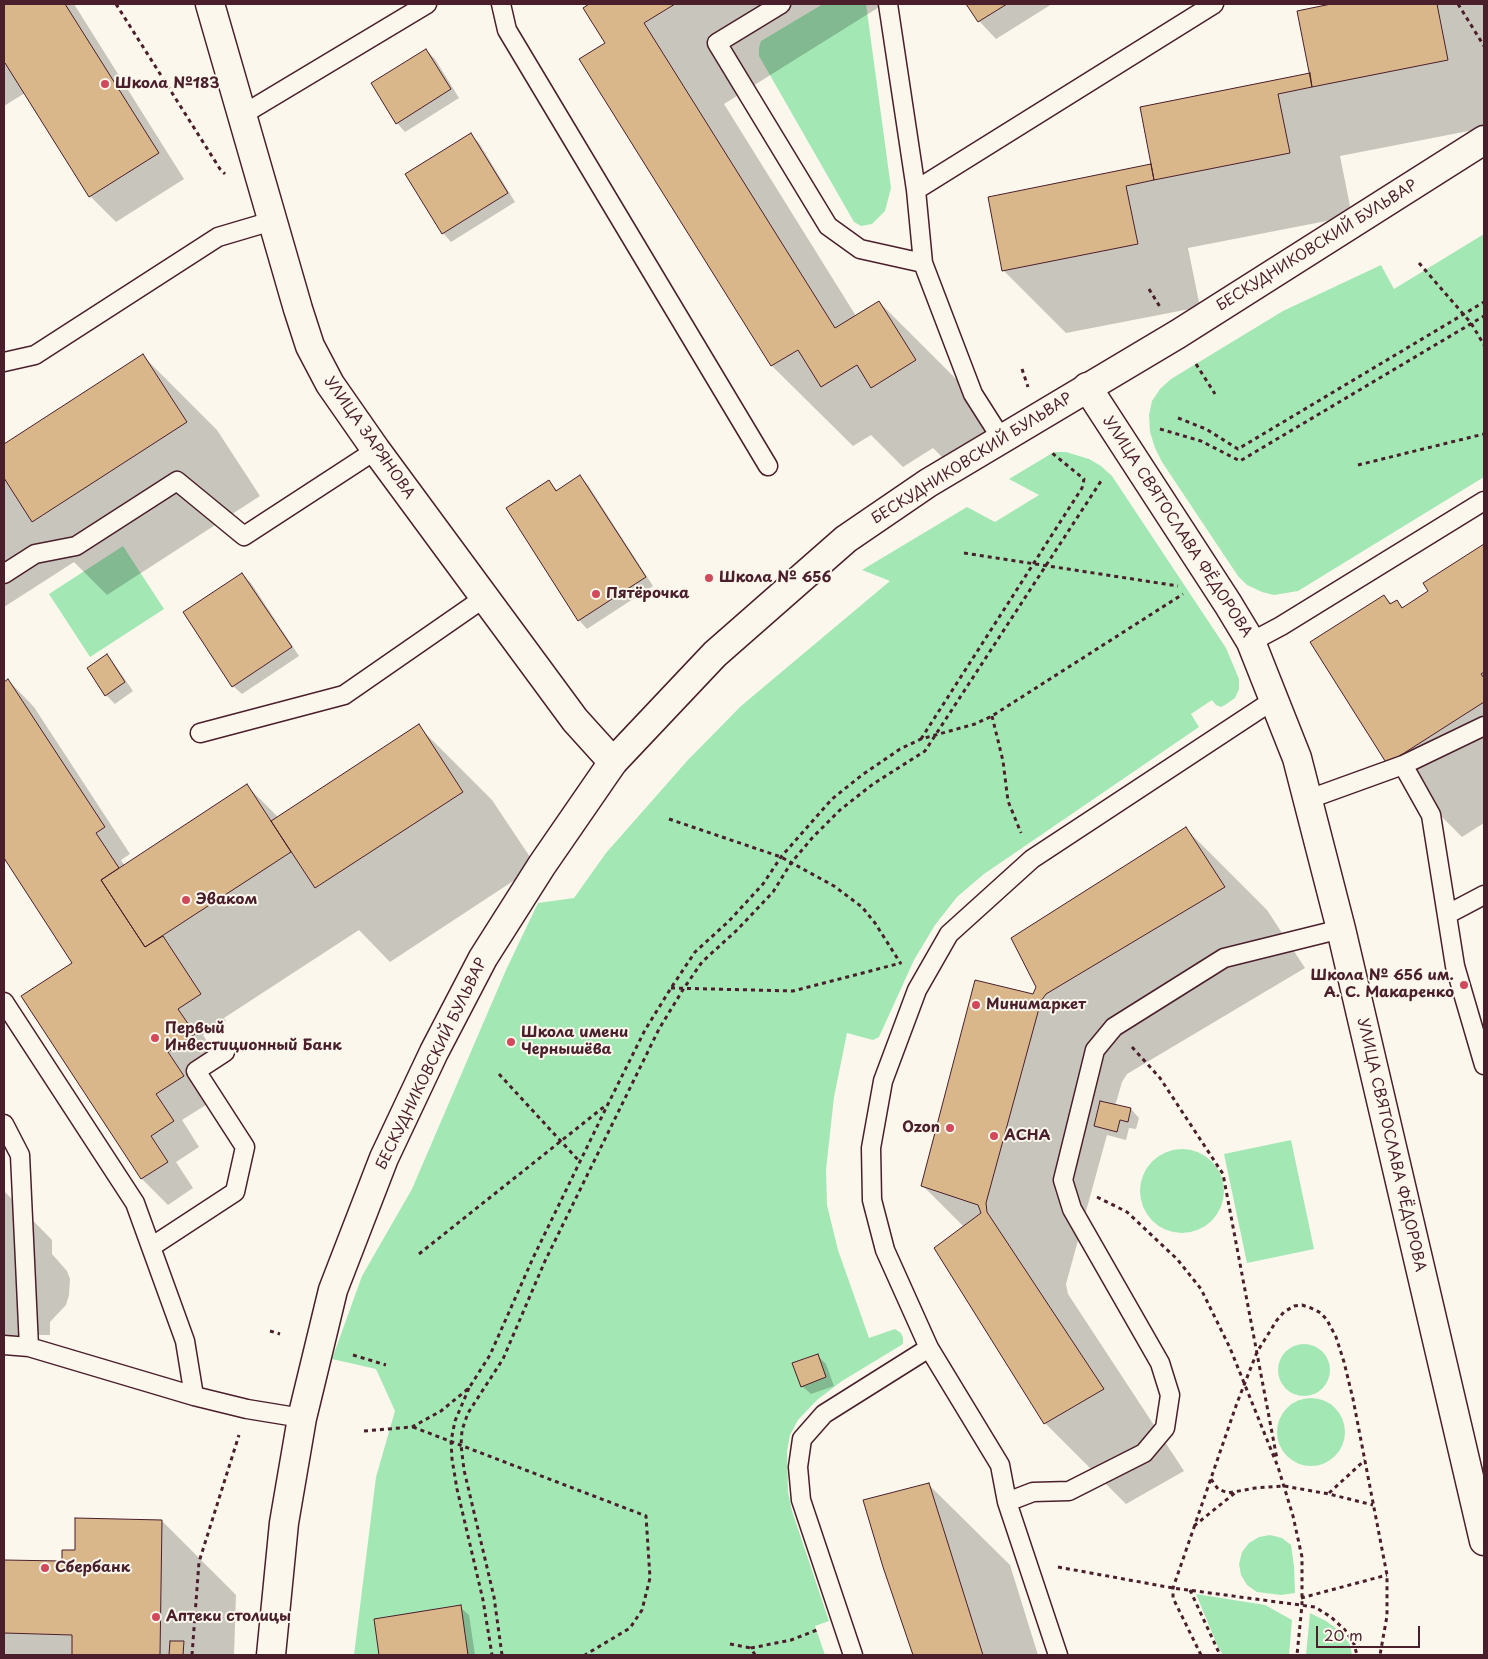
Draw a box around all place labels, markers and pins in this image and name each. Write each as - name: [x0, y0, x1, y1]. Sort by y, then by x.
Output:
- place label: Школа №183: [115, 75, 219, 93]
- marker: Школа №183: [99, 78, 111, 90]
- place label: Школа № 656: [719, 569, 831, 587]
- marker: Школа № 656: [703, 572, 715, 584]
- place label: Пятёрочка: [606, 585, 689, 603]
- marker: Пятёрочка: [590, 588, 602, 600]
- place label: Эваком: [196, 891, 257, 909]
- marker: Эваком: [180, 894, 192, 906]
- place label: Школа № 656 им. А. С. Макаренко: [1310, 967, 1454, 1002]
- marker: Школа № 656 им. А. С. Макаренко: [1458, 979, 1470, 991]
- place label: Минимаркет: [986, 996, 1086, 1014]
- marker: Минимаркет: [970, 999, 982, 1011]
- place label: Первый Инвестиционный Банк: [165, 1020, 342, 1055]
- place label: Школа имени Чернышёва: [521, 1024, 628, 1059]
- marker: Первый Инвестиционный Банк: [149, 1032, 161, 1044]
- marker: Школа имени Чернышёва: [505, 1036, 517, 1048]
- place label: Ozon: [902, 1119, 940, 1137]
- marker: Ozon: [944, 1122, 956, 1134]
- place label: АСНА: [1004, 1127, 1050, 1145]
- marker: АСНА: [988, 1130, 1000, 1142]
- place label: Сбербанк: [55, 1559, 130, 1577]
- marker: Сбербанк: [39, 1562, 51, 1574]
- place label: Аптеки столицы: [166, 1608, 291, 1626]
- marker: Аптеки столицы: [150, 1611, 162, 1623]

